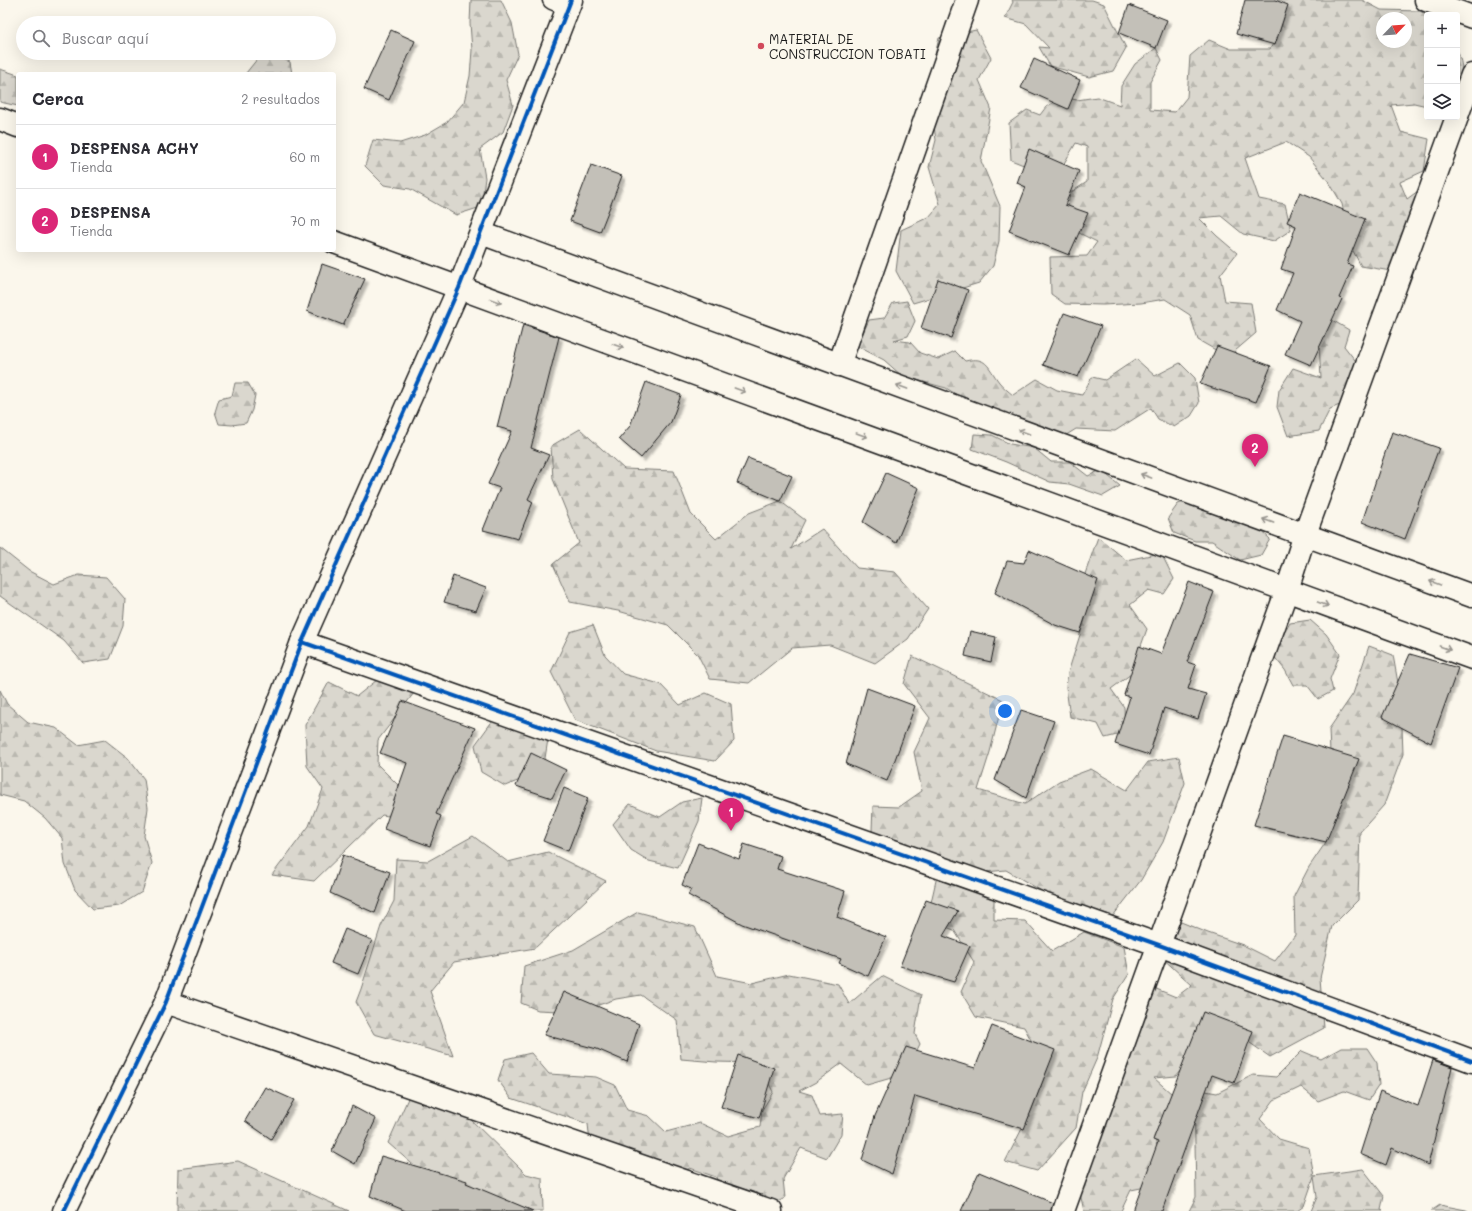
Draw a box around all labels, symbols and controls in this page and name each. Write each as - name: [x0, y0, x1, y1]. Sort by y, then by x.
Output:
- north arrow: [1376, 12, 1412, 48]
- map controls: [1424, 12, 1460, 120]
- button: +: [1424, 12, 1460, 48]
- search box: [16, 16, 336, 60]
- icon: search: [30, 27, 52, 49]
- text: Buscar aquí: [62, 28, 149, 48]
- place label: MATERIAL DE CONSTRUCCION TOBATI: [769, 30, 926, 62]
- marker: MATERIAL DE CONSTRUCCION TOBATI: [756, 41, 766, 51]
- button: −: [1424, 48, 1460, 84]
- button: layers: [1424, 84, 1460, 120]
- text: Cerca: [32, 87, 84, 109]
- text: 2 resultados: [241, 90, 320, 107]
- text: DESPENSA ACHY: [70, 138, 199, 158]
- text: 1: [42, 148, 48, 165]
- text: 60 m: [290, 148, 320, 165]
- text: Tienda: [70, 158, 113, 175]
- text: DESPENSA: [70, 202, 151, 222]
- text: 2: [41, 212, 49, 229]
- text: 70 m: [290, 212, 320, 229]
- text: Tienda: [70, 222, 113, 239]
- one-way arrow: [489, 298, 502, 305]
- one-way arrow: [611, 342, 623, 350]
- one-way arrow: [896, 383, 908, 391]
- one-way arrow: [734, 387, 746, 395]
- one-way arrow: [1018, 427, 1030, 435]
- one-way arrow: [855, 432, 868, 439]
- pin: 2: [1242, 434, 1268, 467]
- one-way arrow: [1141, 472, 1153, 480]
- one-way arrow: [1262, 517, 1275, 524]
- one-way arrow: [1430, 578, 1442, 586]
- one-way arrow: [1317, 600, 1329, 608]
- one-way arrow: [1439, 645, 1451, 653]
- your location: [995, 701, 1015, 721]
- pin: 1: [718, 798, 744, 831]

